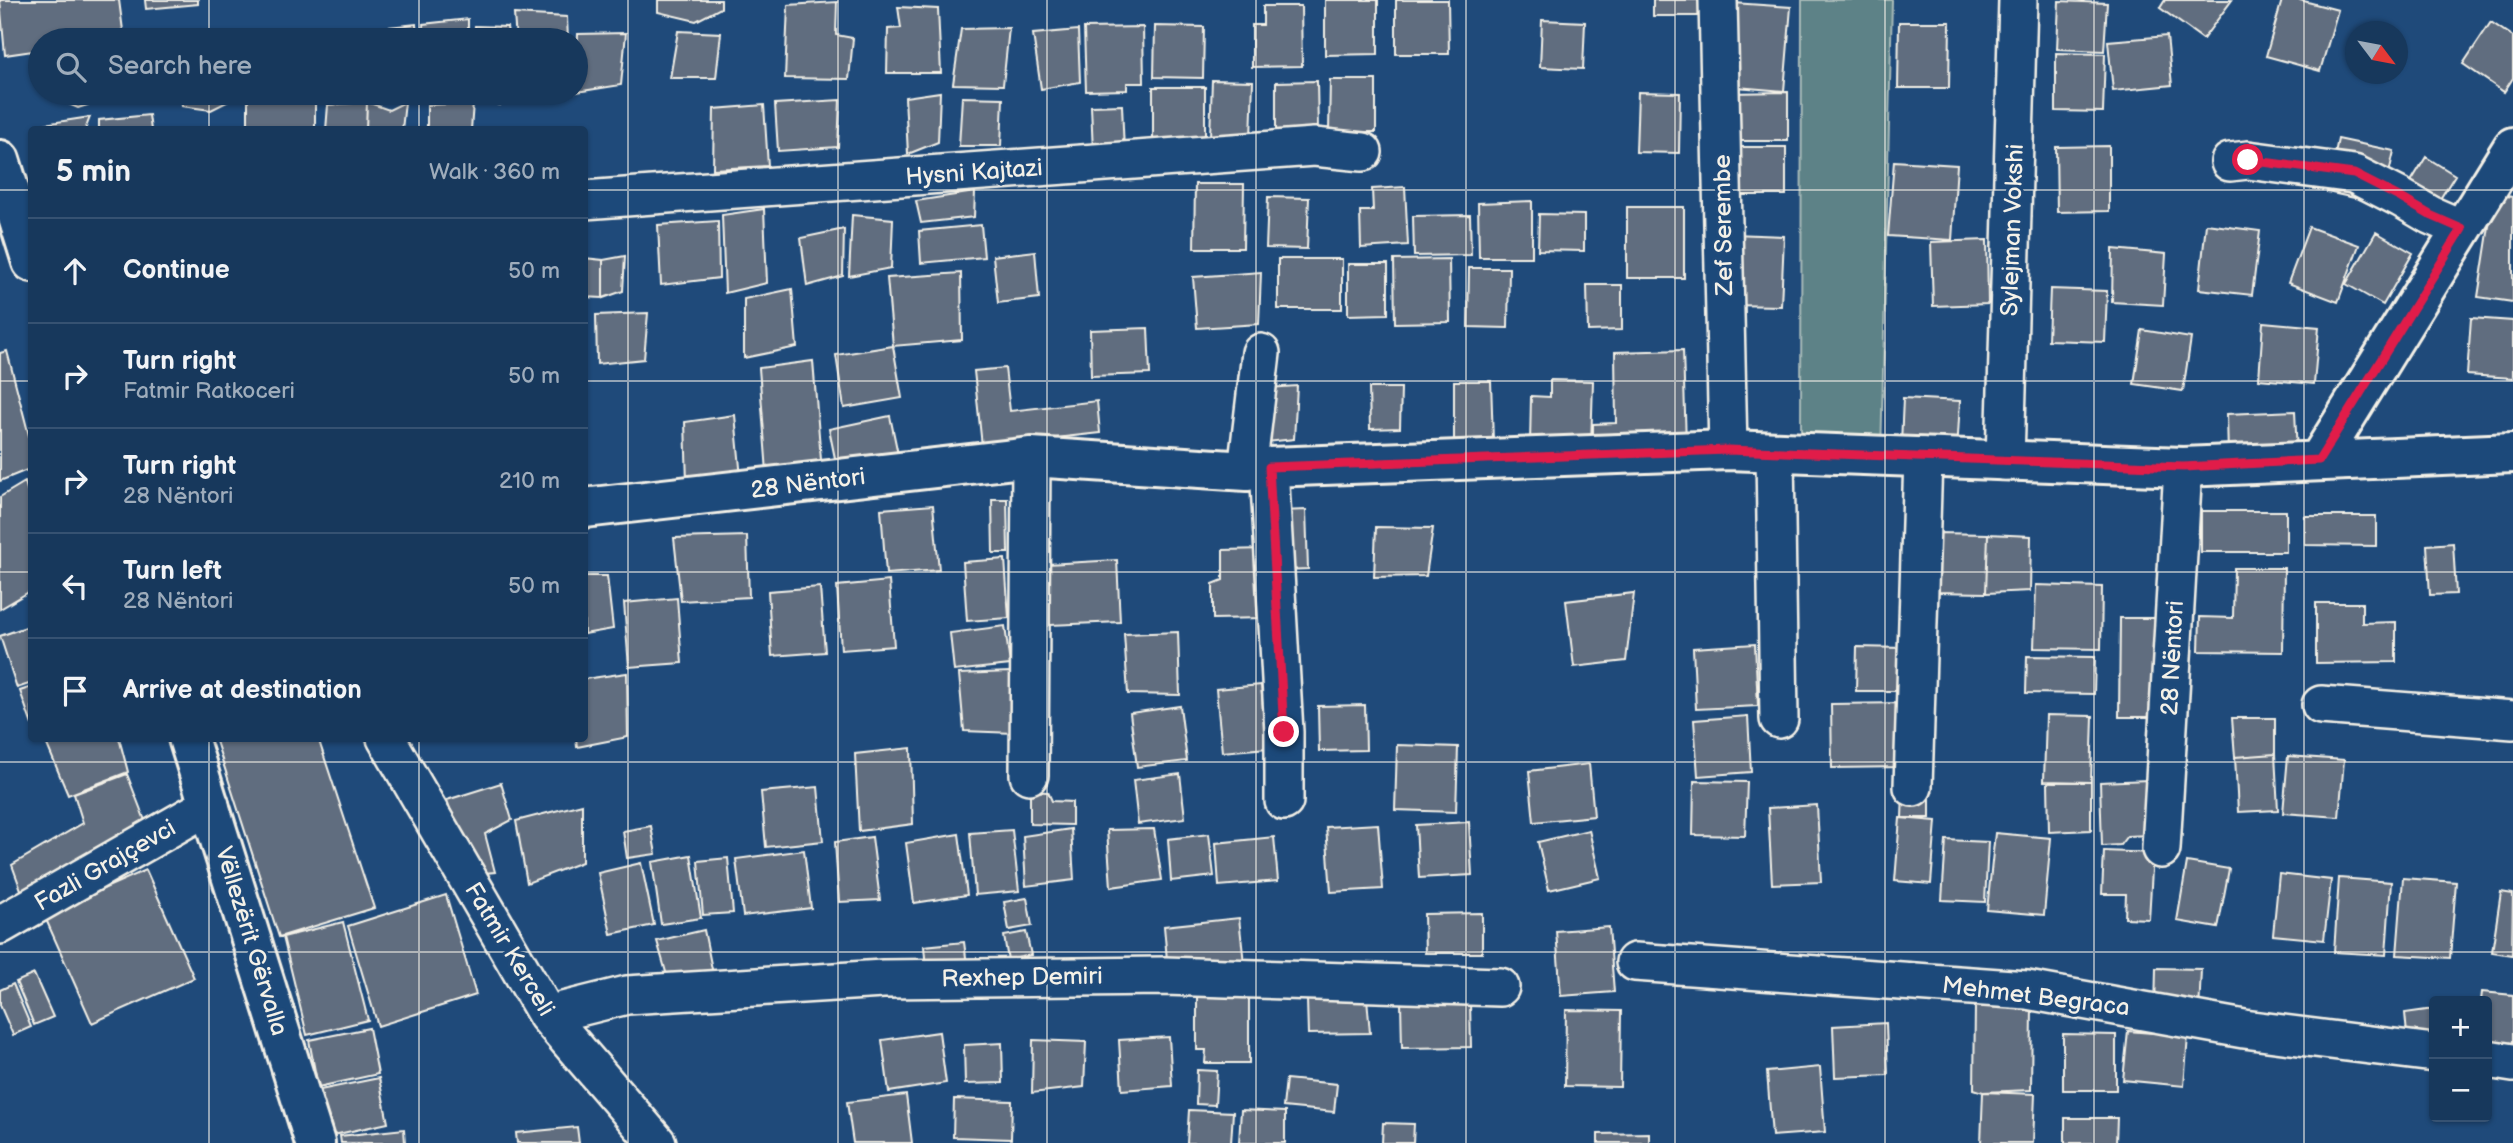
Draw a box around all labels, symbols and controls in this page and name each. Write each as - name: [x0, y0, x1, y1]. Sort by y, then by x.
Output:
- north arrow: [2345, 21, 2408, 84]
- search box: [28, 28, 588, 105]
- icon: search: [52, 48, 90, 86]
- text: Search here: [108, 51, 252, 82]
- street label: Sylejman Vokshi: [1995, 143, 2030, 317]
- route start: [2232, 144, 2263, 175]
- street label: Hysni Kajtazi: [904, 153, 1044, 192]
- text: 5 min: [56, 154, 131, 190]
- street label: Zef Serembe: [1708, 154, 1739, 297]
- text: Walk · 360 m: [429, 158, 560, 186]
- icon: ahead: [56, 252, 94, 290]
- text: Continue: [123, 255, 230, 286]
- text: 50 m: [508, 257, 560, 285]
- text: Turn right: [123, 346, 236, 377]
- icon: right: [56, 357, 94, 395]
- text: 50 m: [508, 362, 560, 390]
- text: Fatmir Ratkoceri: [123, 377, 295, 405]
- text: Turn right: [123, 451, 236, 482]
- icon: right: [56, 462, 94, 500]
- street label: 28 Nëntori: [749, 462, 867, 505]
- text: 210 m: [499, 467, 560, 495]
- text: 28 Nëntori: [123, 482, 233, 510]
- text: Turn left: [123, 556, 222, 587]
- icon: left: [56, 567, 94, 605]
- text: 50 m: [508, 572, 560, 600]
- text: 28 Nëntori: [123, 587, 233, 615]
- street label: 28 Nëntori: [2155, 600, 2190, 716]
- icon: arrive: [56, 672, 94, 710]
- text: Arrive at destination: [123, 675, 362, 706]
- route end: [1268, 716, 1299, 747]
- street label: Fazli Grajçevci: [30, 813, 181, 918]
- street label: Vëllezërit Gërvalla: [209, 843, 294, 1039]
- street label: Fatmir Kerceli: [458, 877, 561, 1021]
- street label: Rexhep Demiri: [941, 962, 1103, 993]
- street label: Mehmet Begraca: [1940, 971, 2131, 1022]
- map controls: [2429, 996, 2492, 1122]
- button: +: [2429, 996, 2492, 1059]
- button: −: [2429, 1059, 2492, 1122]

